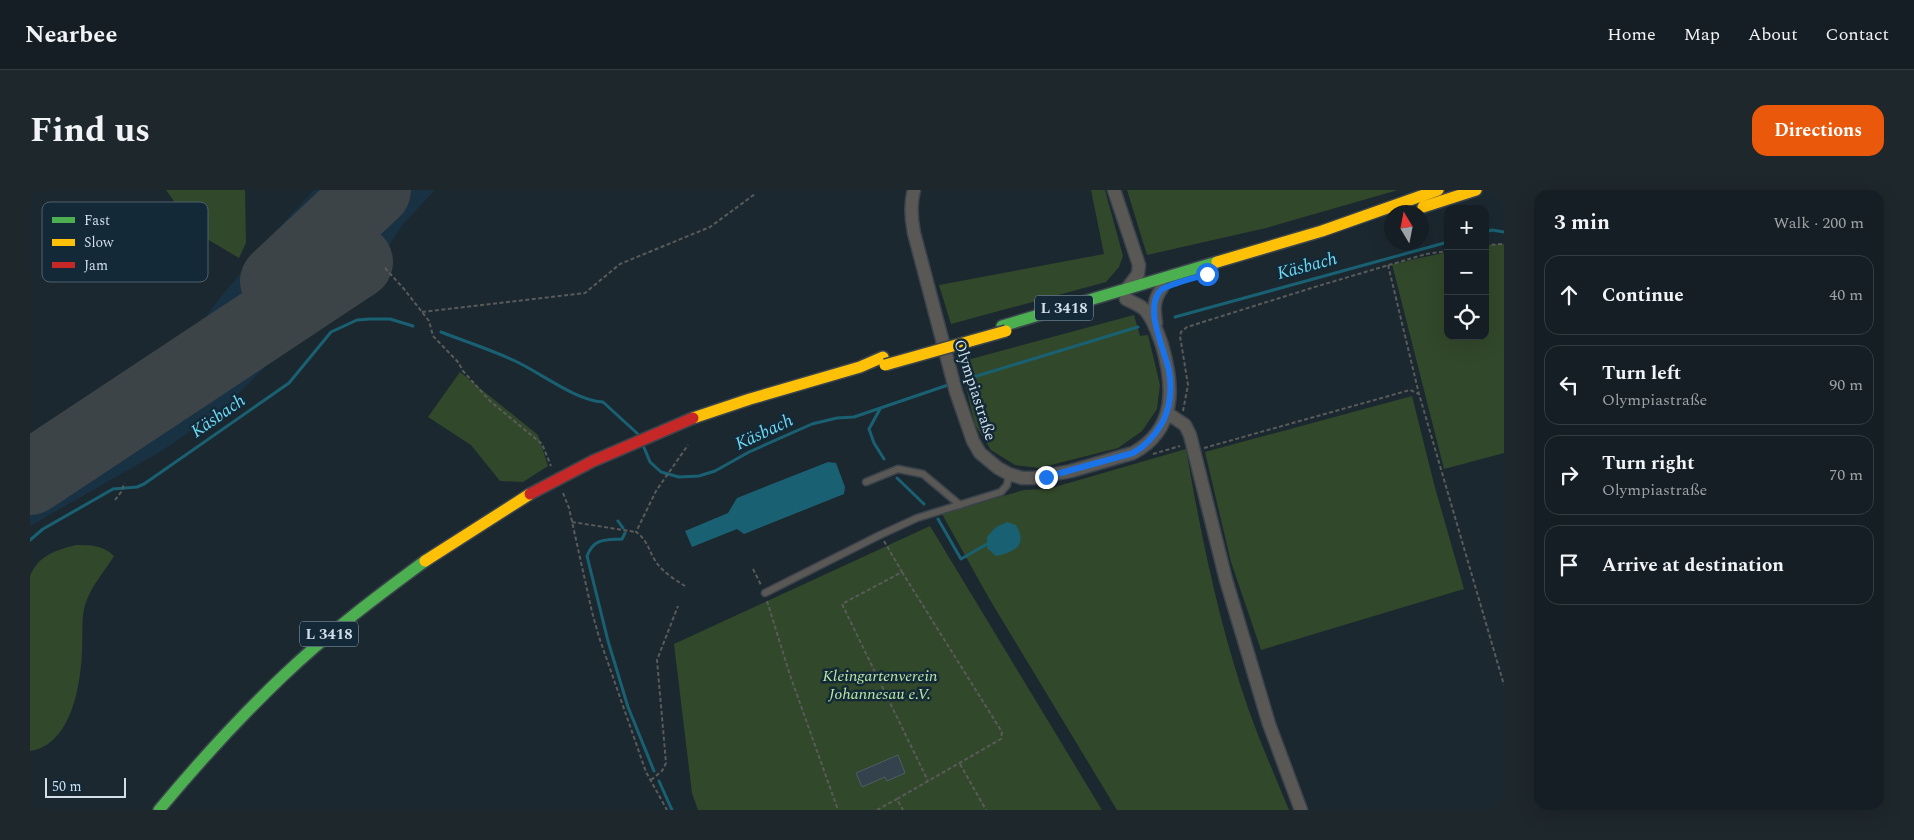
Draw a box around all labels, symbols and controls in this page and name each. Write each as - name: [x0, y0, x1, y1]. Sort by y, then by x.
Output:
- text: Nearbee: [25, 17, 117, 53]
- text: Home: [1607, 21, 1656, 48]
- text: Map: [1684, 21, 1720, 48]
- text: About: [1748, 21, 1798, 48]
- text: Contact: [1826, 21, 1889, 48]
- text: Find us: [30, 104, 150, 157]
- button: Directions: [1752, 105, 1884, 156]
- legend: [42, 202, 208, 282]
- north arrow: [1384, 205, 1429, 250]
- map controls: [1444, 205, 1489, 340]
- button: +: [1444, 205, 1489, 250]
- text: 3 min: [1554, 207, 1610, 239]
- text: Fast: [84, 210, 110, 231]
- text: Walk · 200 m: [1773, 211, 1864, 235]
- text: Slow: [84, 232, 114, 253]
- water label: Käsbach: [1274, 245, 1340, 287]
- button: −: [1444, 250, 1489, 295]
- text: Jam: [84, 255, 108, 276]
- route start: [1196, 263, 1219, 286]
- icon: ahead: [1555, 281, 1583, 309]
- text: Continue: [1602, 281, 1684, 310]
- text: 40 m: [1829, 283, 1863, 307]
- button: locate: [1444, 295, 1489, 340]
- road number: L 3418: [1035, 296, 1093, 320]
- street label: Olympiastraße: [947, 336, 1003, 444]
- text: Turn left: [1602, 359, 1681, 388]
- icon: left: [1555, 371, 1583, 399]
- text: 90 m: [1829, 373, 1863, 397]
- water label: Käsbach: [185, 387, 251, 445]
- text: Olympiastraße: [1602, 388, 1707, 412]
- water label: Käsbach: [730, 407, 798, 457]
- text: Turn right: [1602, 449, 1695, 478]
- icon: right: [1555, 461, 1583, 489]
- text: 70 m: [1829, 463, 1863, 487]
- route end: [1035, 466, 1058, 489]
- text: Olympiastraße: [1602, 478, 1707, 502]
- icon: arrive: [1555, 551, 1583, 579]
- text: Arrive at destination: [1602, 551, 1784, 580]
- road number: L 3418: [300, 622, 358, 646]
- park label: Kleingartenverein Johannesau e.V.: [823, 664, 938, 706]
- scale bar: [45, 775, 126, 798]
- text: 50 m: [52, 776, 82, 797]

